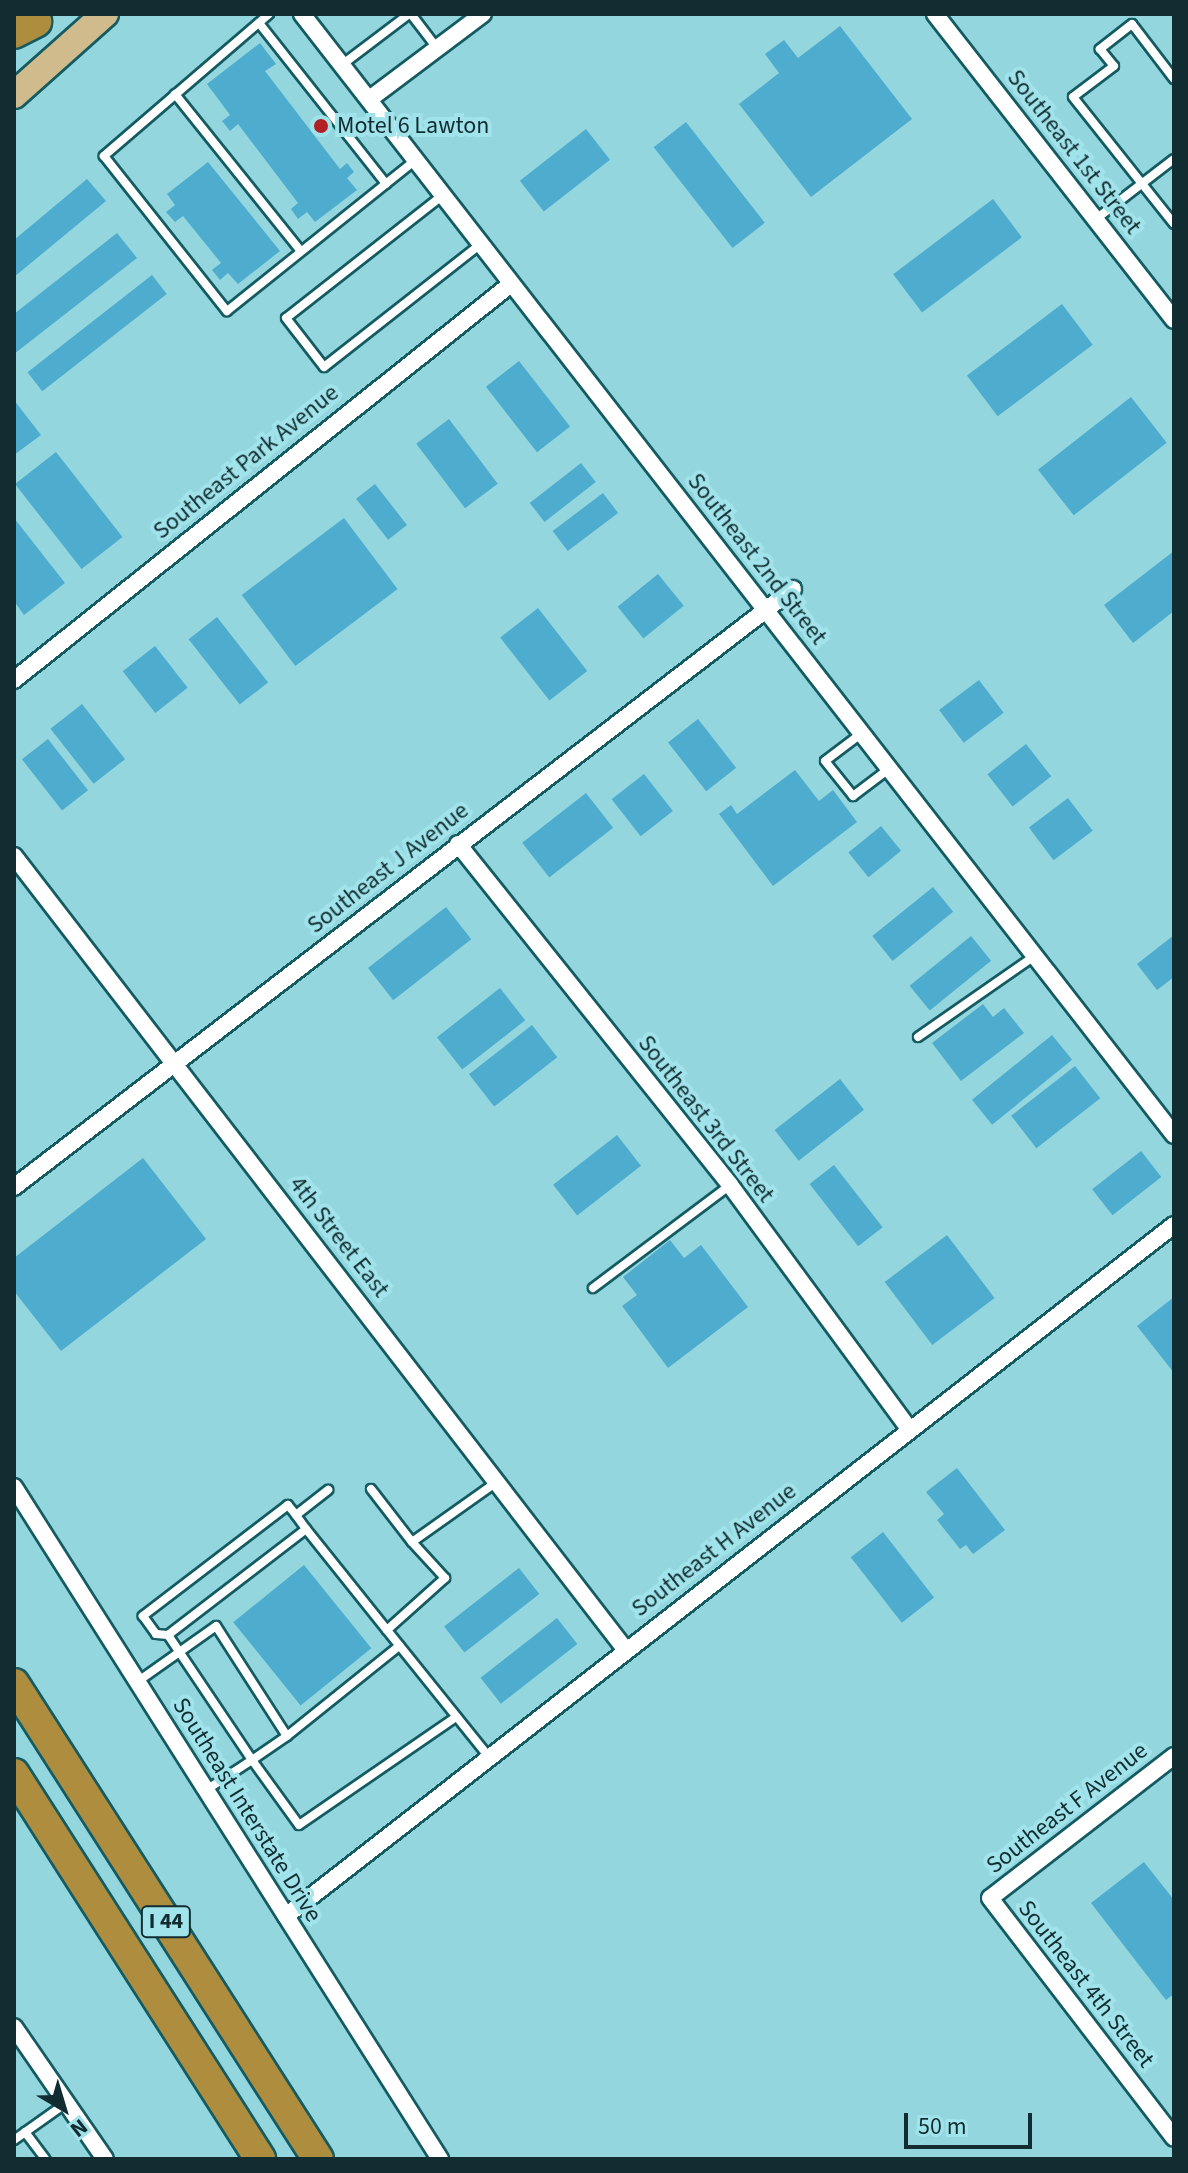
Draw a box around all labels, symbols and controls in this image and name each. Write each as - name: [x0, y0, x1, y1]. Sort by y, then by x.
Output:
- street label: Southeast 1st Street: [1001, 64, 1147, 240]
- place label: Motel 6 Lawton: [337, 112, 489, 140]
- marker: Motel 6 Lawton: [312, 117, 330, 135]
- street label: Southeast Park Avenue: [148, 378, 344, 546]
- street label: Southeast 2nd Street: [681, 468, 833, 650]
- street label: Southeast J Avenue: [302, 796, 474, 940]
- street label: Southeast 3rd Street: [632, 1030, 780, 1208]
- street label: 4th Street East: [283, 1171, 395, 1303]
- street label: Southeast H Avenue: [626, 1477, 802, 1623]
- street label: Southeast Interstate Drive: [166, 1693, 328, 1927]
- street label: Southeast F Avenue: [981, 1736, 1153, 1880]
- street label: Southeast 4th Street: [1012, 1895, 1160, 2073]
- road number: I 44: [140, 1904, 192, 1940]
- north arrow: [24, 2069, 104, 2149]
- scale bar: [908, 2097, 1036, 2147]
- text: 50 m: [918, 2109, 967, 2144]
- text: N: [63, 2111, 94, 2145]

